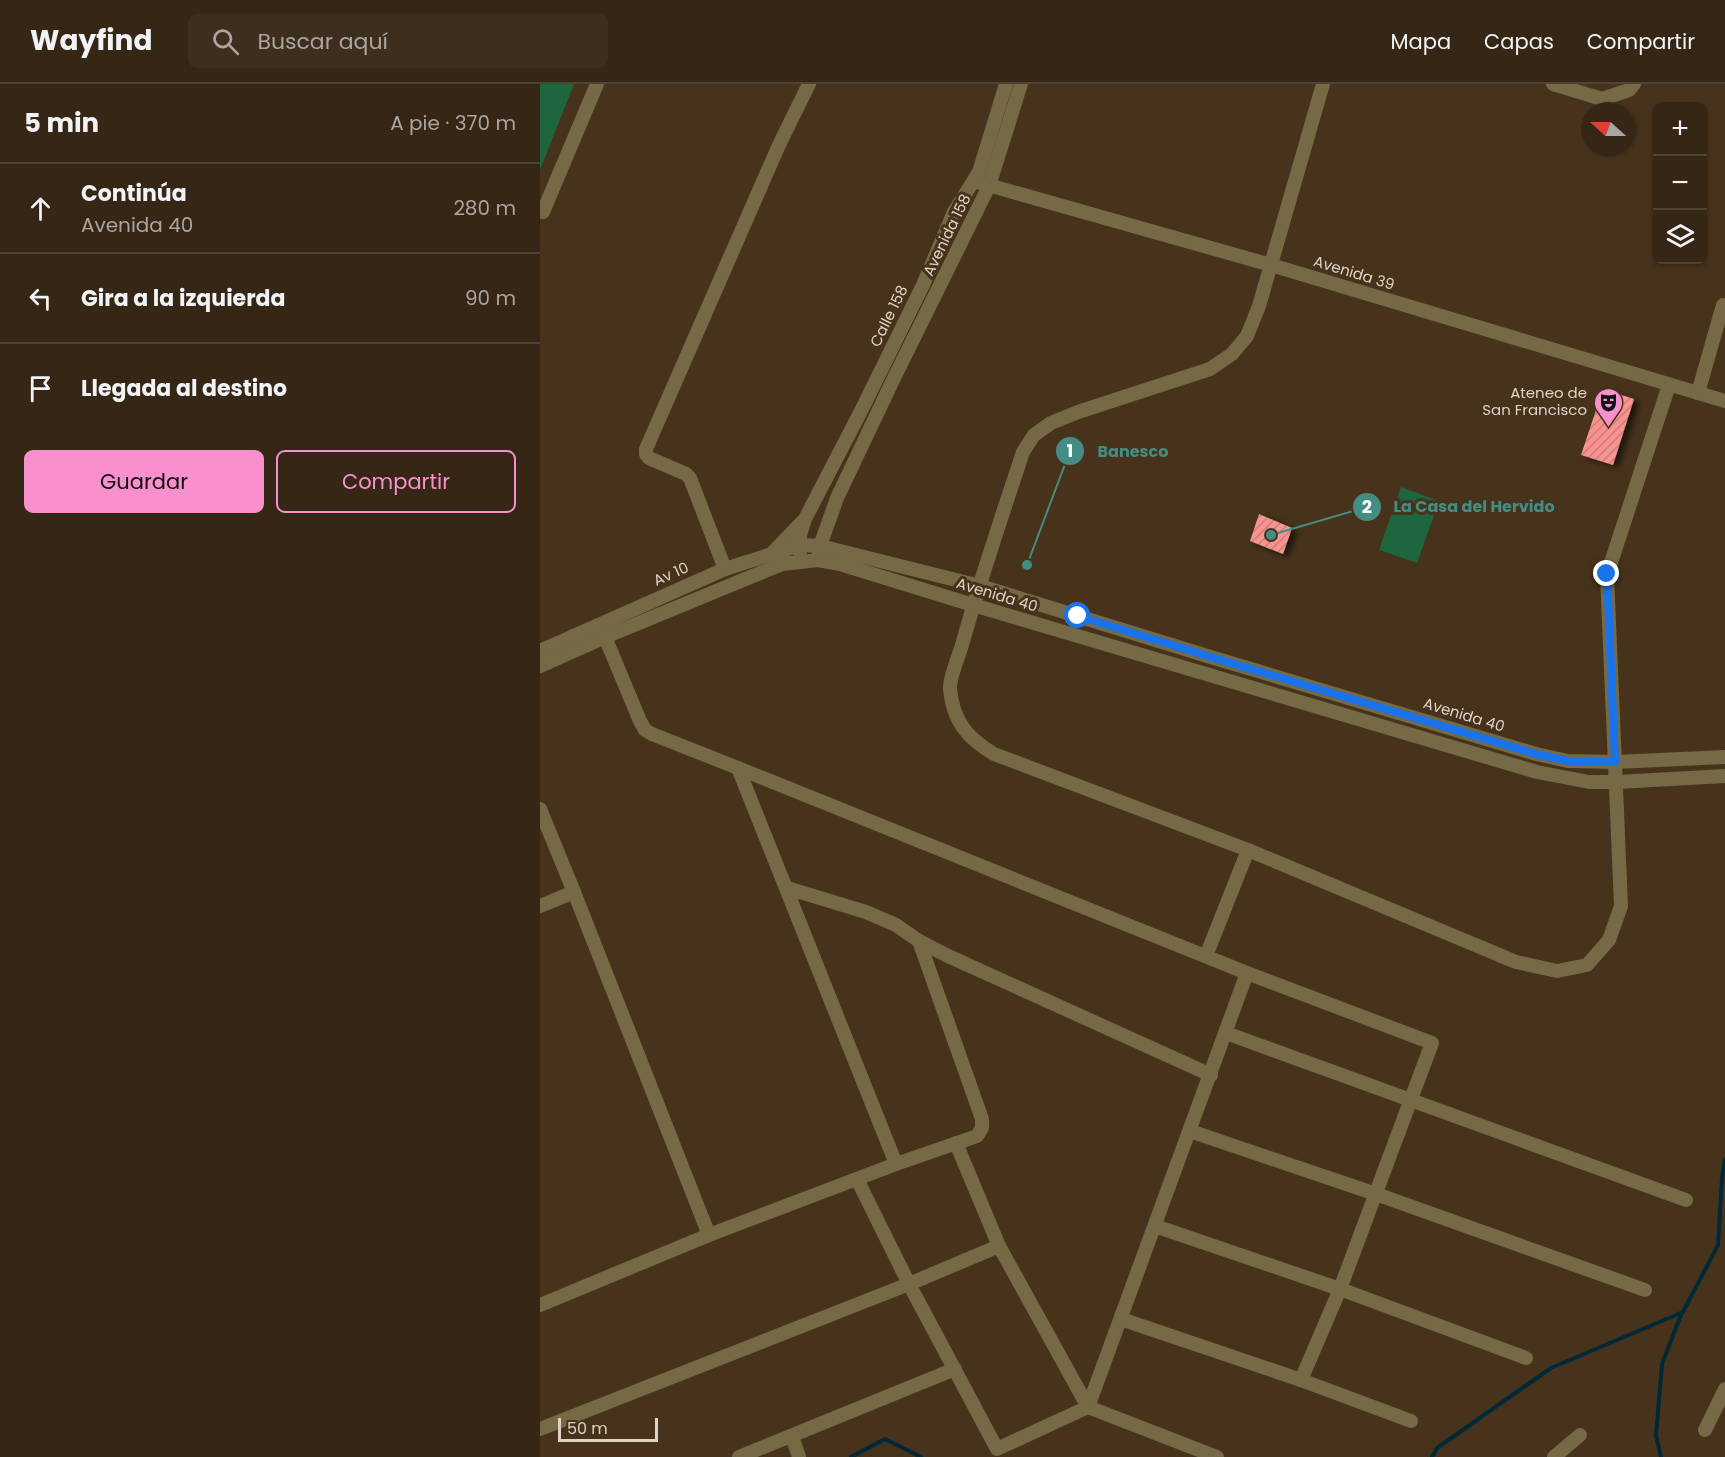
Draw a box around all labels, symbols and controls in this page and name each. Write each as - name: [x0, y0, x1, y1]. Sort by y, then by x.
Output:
- search box: [188, 14, 608, 68]
- text: Wayfind: [30, 21, 152, 60]
- icon: search: [209, 25, 242, 58]
- text: Buscar aquí: [257, 26, 388, 57]
- text: Mapa: [1390, 27, 1451, 56]
- text: Capas: [1484, 27, 1554, 56]
- text: Compartir: [1587, 27, 1695, 56]
- north arrow: [1581, 102, 1635, 156]
- map controls: [1653, 102, 1707, 264]
- button: +: [1653, 102, 1707, 156]
- text: 5 min: [24, 105, 99, 141]
- text: A pie · 370 m: [390, 109, 516, 137]
- button: −: [1653, 156, 1707, 210]
- text: Continúa: [81, 178, 187, 209]
- street label: Avenida 158: [918, 190, 976, 279]
- icon: ahead: [24, 192, 57, 225]
- text: 280 m: [453, 194, 516, 222]
- button: layers: [1653, 210, 1707, 264]
- text: Avenida 40: [81, 211, 193, 239]
- street label: Avenida 39: [1311, 250, 1397, 295]
- street label: Calle 158: [865, 281, 912, 350]
- icon: left: [24, 282, 57, 315]
- text: Gira a la izquierda: [81, 283, 285, 314]
- text: 90 m: [465, 284, 516, 312]
- icon: arrive: [24, 372, 57, 405]
- text: Llegada al destino: [81, 373, 287, 404]
- place label: Ateneo de San Francisco: [1482, 382, 1587, 420]
- theatre icon: Ateneo de San Francisco: [1592, 386, 1624, 428]
- callout: Banesco: [1055, 434, 1180, 468]
- text: 1: [1067, 438, 1073, 463]
- text: Banesco: [1098, 440, 1168, 463]
- button: Guardar: [24, 450, 264, 513]
- button: Compartir: [276, 450, 516, 513]
- callout: La Casa del Hervido: [1352, 490, 1567, 524]
- text: 2: [1362, 494, 1372, 519]
- text: La Casa del Hervido: [1393, 495, 1555, 518]
- street label: Av 10: [650, 556, 692, 591]
- route end: [1593, 560, 1619, 586]
- street label: Avenida 40: [954, 572, 1041, 617]
- route start: [1064, 602, 1090, 628]
- street label: Avenida 40: [1421, 692, 1508, 737]
- scale bar: [558, 1415, 658, 1442]
- text: 50 m: [567, 1417, 608, 1440]

